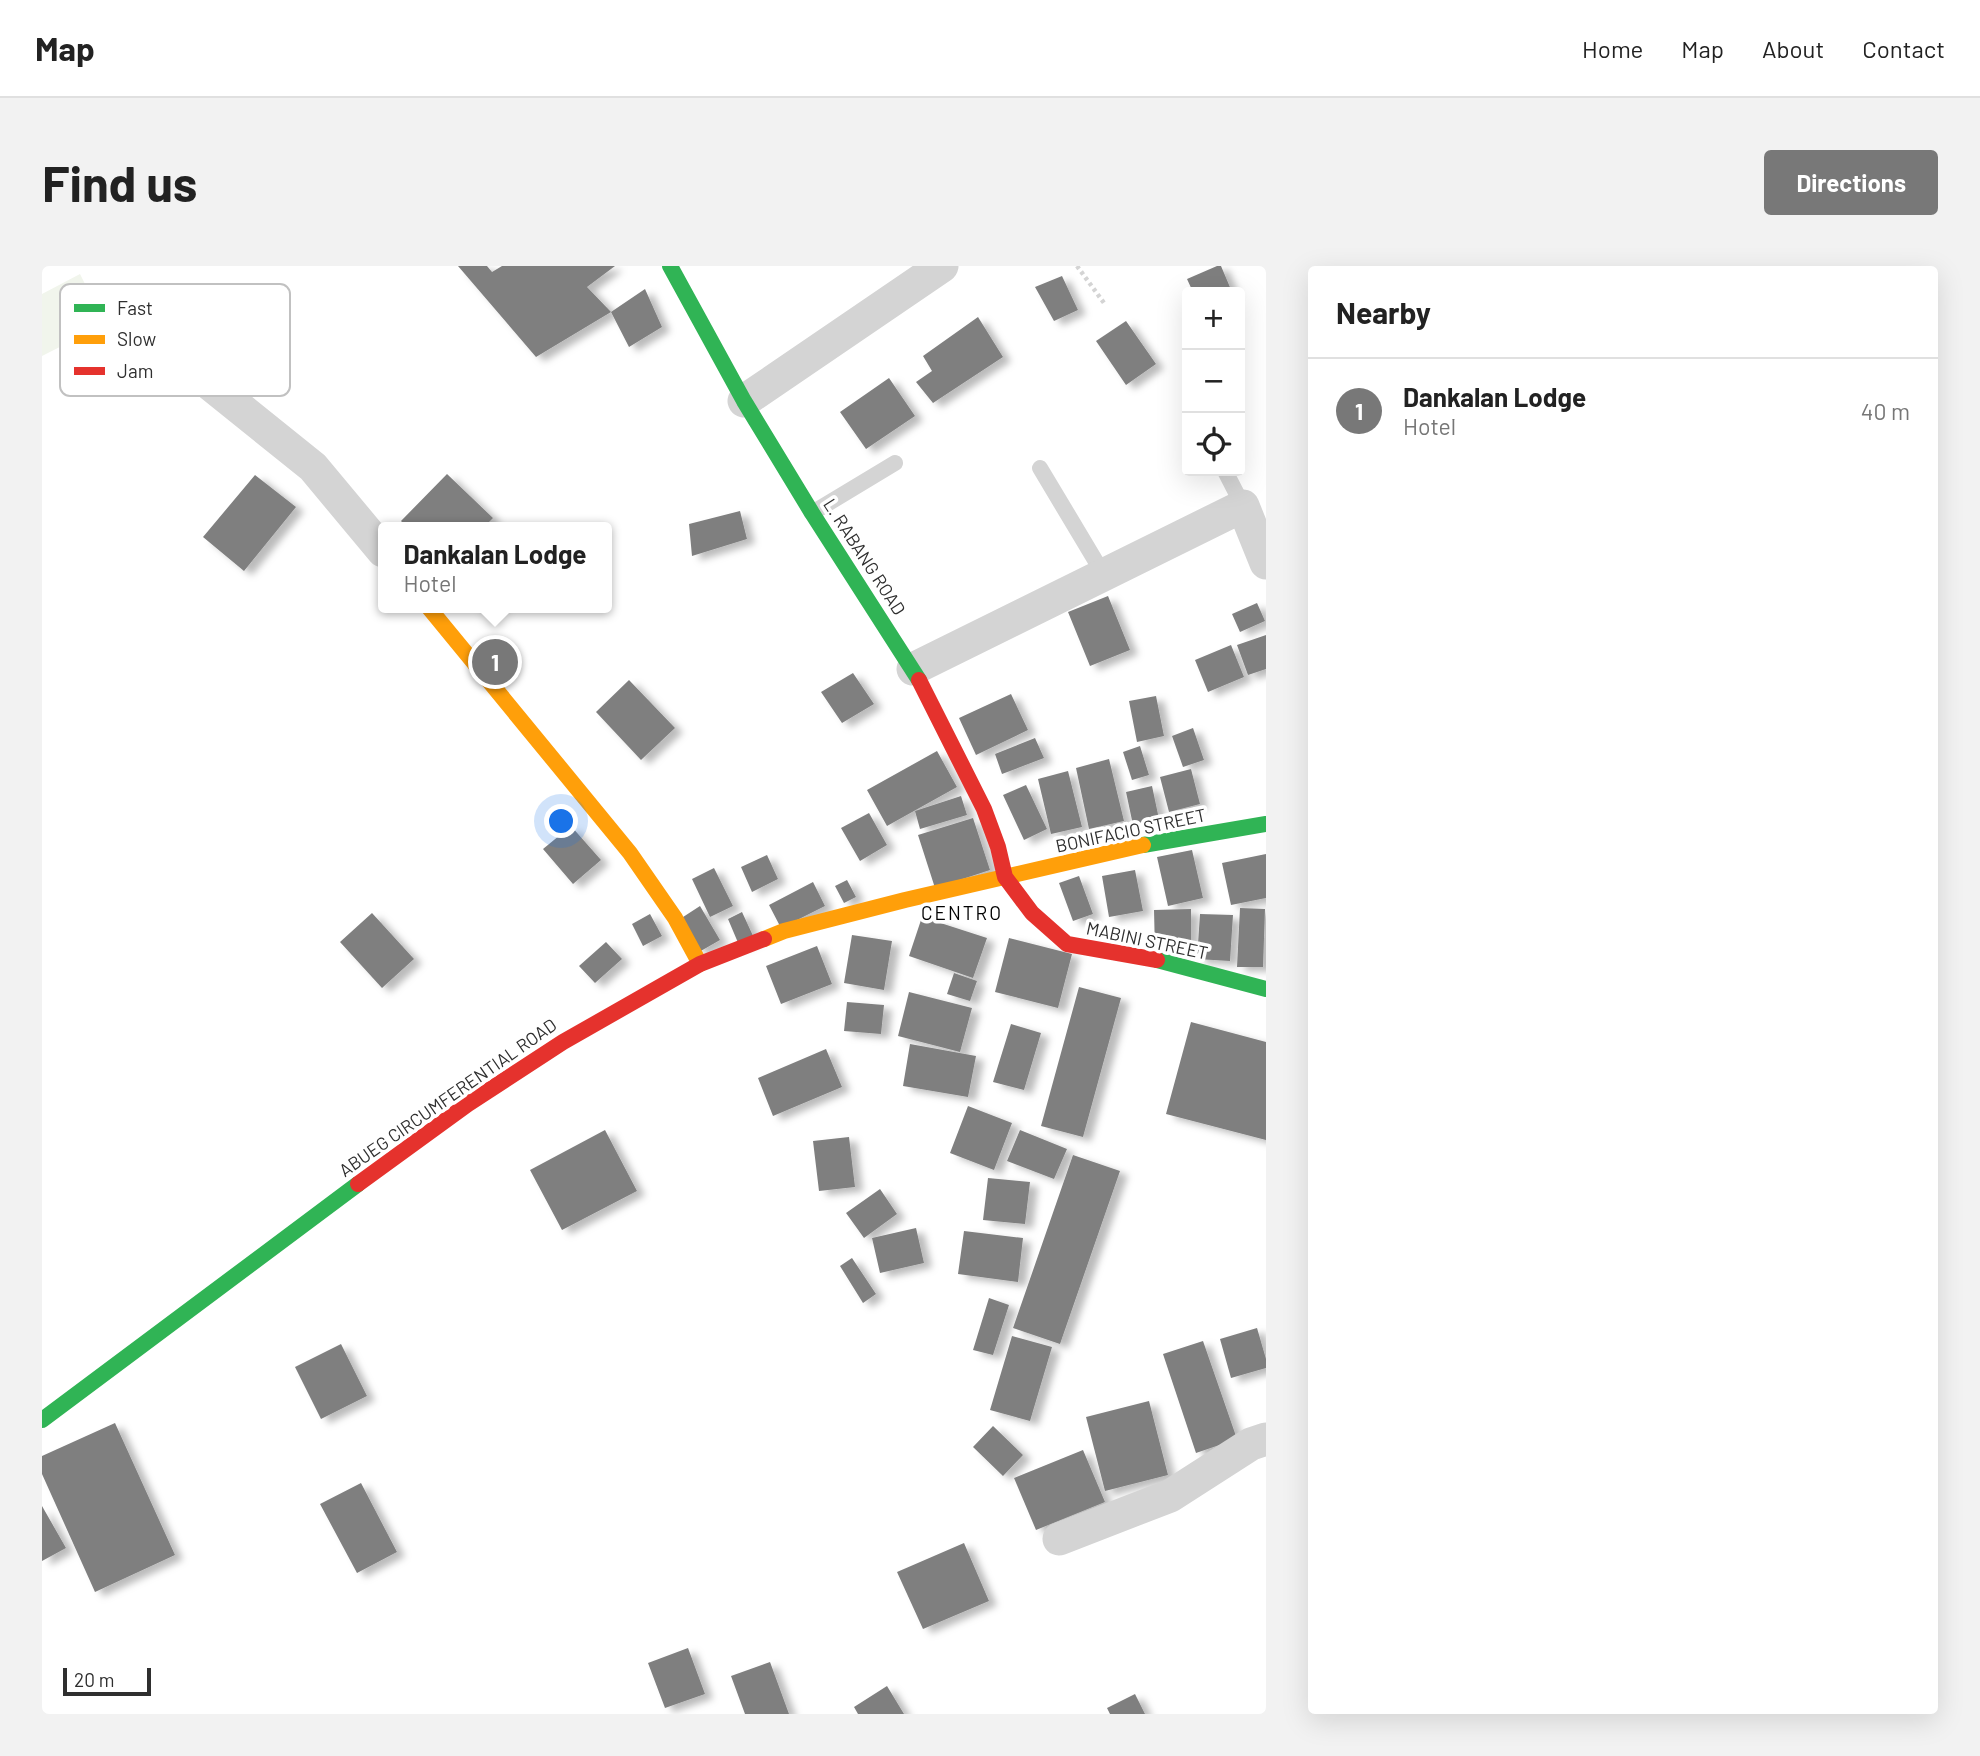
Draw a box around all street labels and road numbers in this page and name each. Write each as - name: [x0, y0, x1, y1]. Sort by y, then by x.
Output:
- street label: L. RABANG ROAD: [819, 494, 911, 619]
- street label: BONIFACIO STREET: [1054, 803, 1208, 857]
- street label: MABINI STREET: [1084, 916, 1210, 964]
- street label: ABUEG CIRCUMFERENTIAL ROAD: [334, 1013, 560, 1181]

